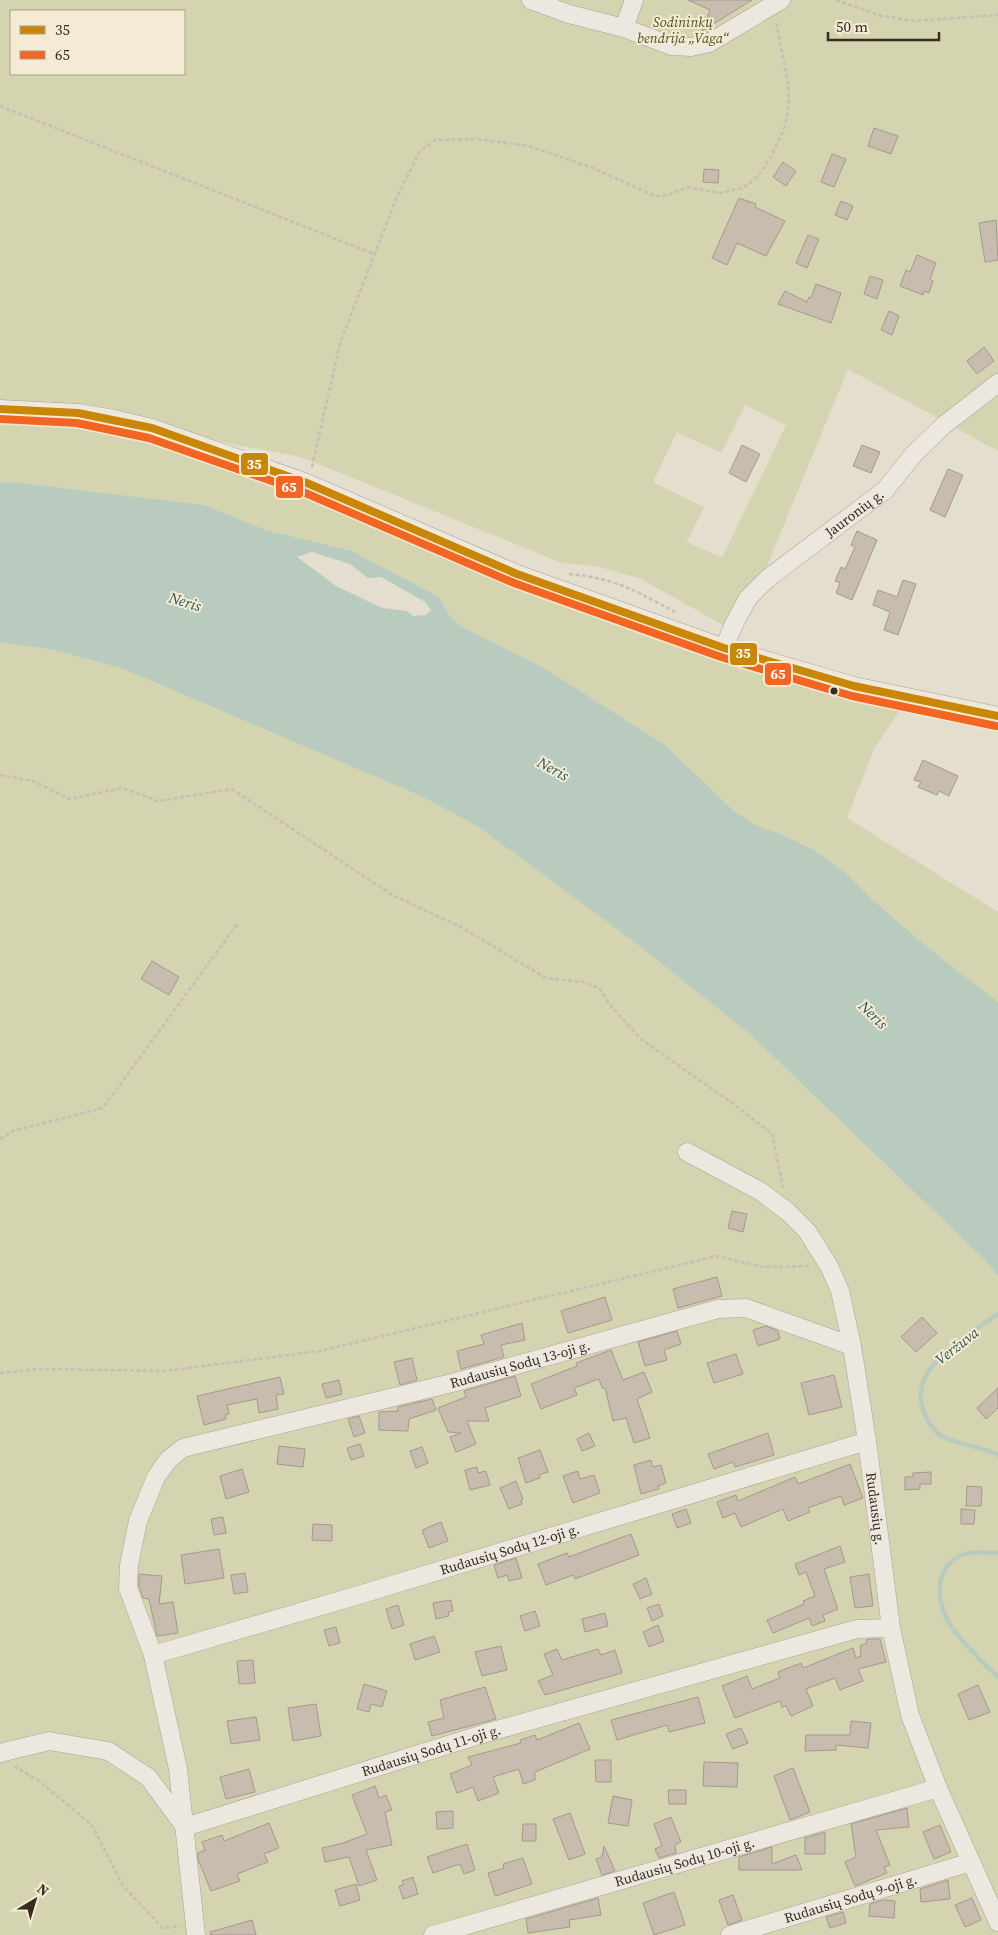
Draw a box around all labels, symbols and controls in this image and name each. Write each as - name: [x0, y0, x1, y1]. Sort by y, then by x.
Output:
- legend: [10, 10, 185, 75]
- scale bar: [828, 10, 939, 42]
- park label: Sodininkų bendrija „Vaga“: [637, 12, 730, 48]
- text: 50 m: [836, 16, 868, 37]
- text: 35: [55, 19, 70, 40]
- text: 65: [55, 44, 70, 65]
- line badge: 35: [240, 452, 269, 476]
- text: 35: [246, 454, 262, 474]
- line badge: 65: [275, 475, 304, 499]
- text: 65: [281, 477, 297, 497]
- street label: Jauronių g.: [820, 484, 888, 542]
- water label: Neris: [165, 586, 204, 617]
- line badge: 35: [729, 642, 758, 666]
- text: 35: [735, 643, 751, 663]
- line badge: 65: [764, 662, 792, 686]
- text: 65: [770, 664, 786, 684]
- unlabelled marker: [829, 686, 839, 696]
- water label: Neris: [533, 751, 573, 786]
- water label: Neris: [854, 995, 893, 1034]
- water label: Veržuva: [930, 1322, 983, 1369]
- street label: Rudausių Sodų 13-oji g.: [447, 1335, 592, 1393]
- street label: Rudausių g.: [861, 1471, 890, 1546]
- street label: Rudausių Sodų 12-oji g.: [437, 1519, 582, 1580]
- street label: Rudausių Sodų 11-oji g.: [359, 1719, 503, 1781]
- street label: Rudausių Sodų 10-oji g.: [612, 1832, 757, 1892]
- street label: Rudausių Sodų 9-oji g.: [782, 1869, 920, 1928]
- north arrow: [10, 1875, 60, 1925]
- text: N: [33, 1879, 53, 1901]

